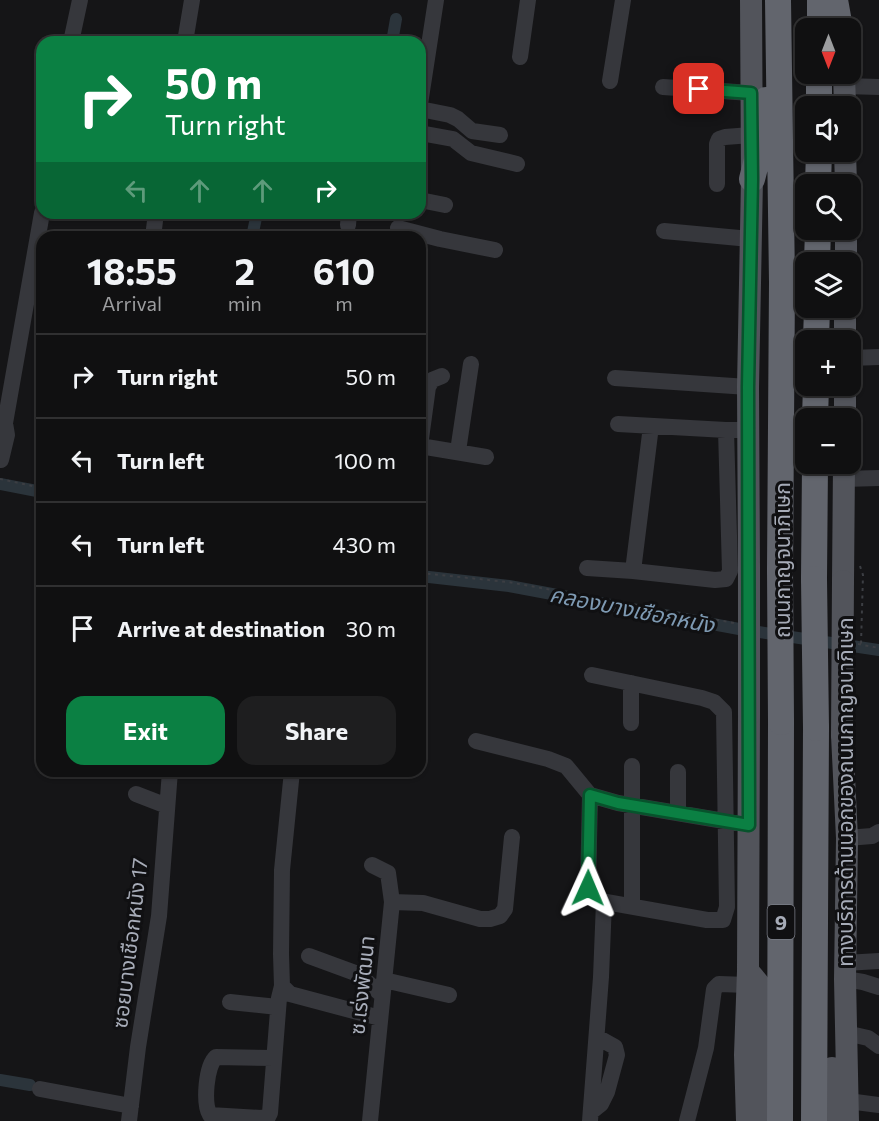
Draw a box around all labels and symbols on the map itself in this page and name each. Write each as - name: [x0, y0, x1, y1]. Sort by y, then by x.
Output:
- north arrow: [795, 18, 861, 84]
- pin: [673, 63, 724, 114]
- street label: ถนนกาญจนาภิเษก: [769, 482, 794, 638]
- water label: คลองบางเชือกหนัง: [547, 580, 718, 638]
- street label: ทางบริการด้านนอกของถนนกาญจนาภิเษก: [832, 617, 857, 967]
- street label: ซอยบางเชือกหนัง 17: [106, 856, 152, 1030]
- position arrow: [556, 856, 620, 920]
- road number: 9: [768, 905, 794, 939]
- street label: ซ.เร่งพัฒนา: [343, 934, 379, 1036]

